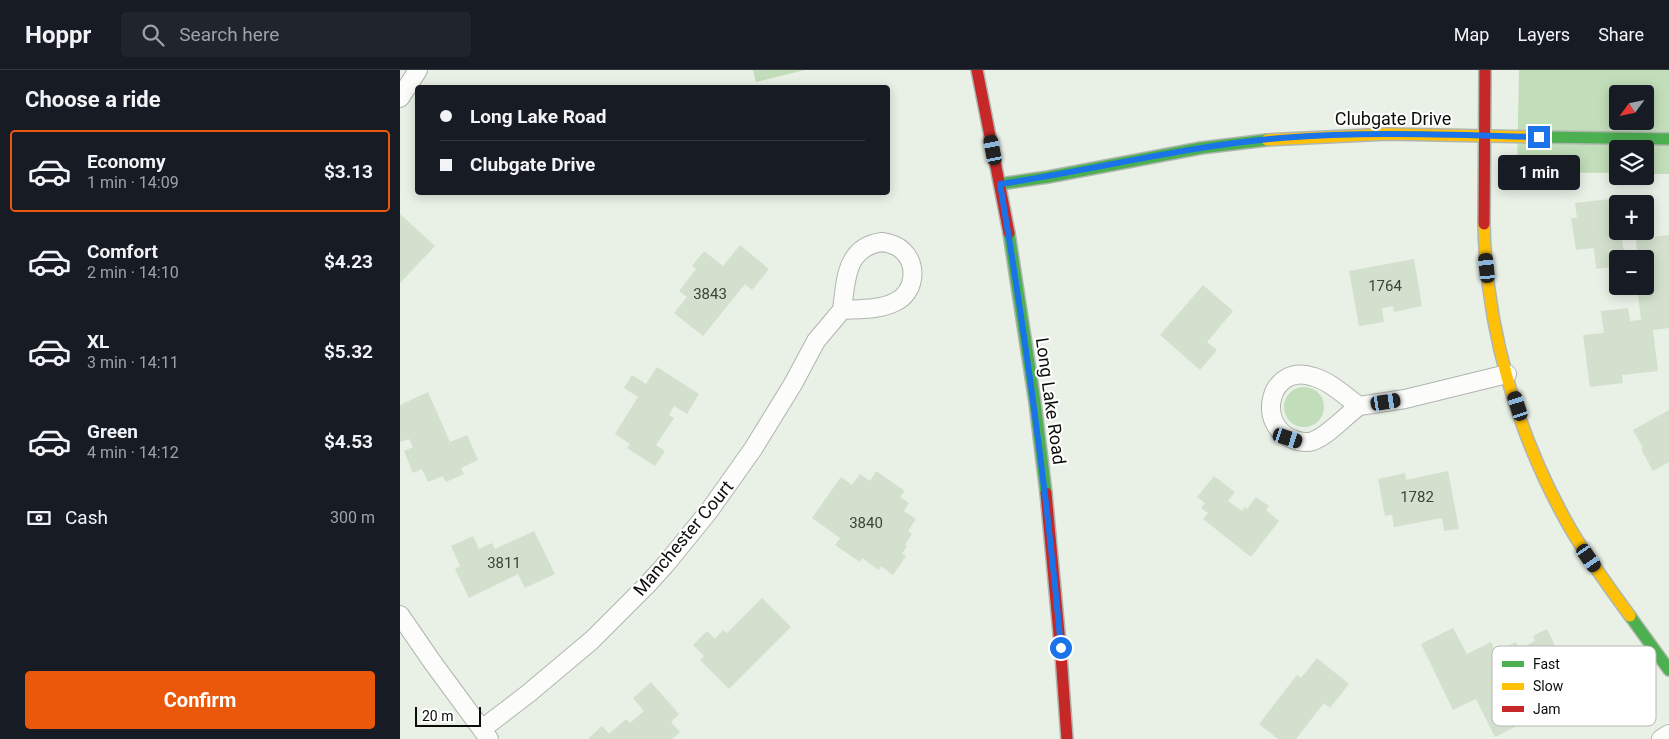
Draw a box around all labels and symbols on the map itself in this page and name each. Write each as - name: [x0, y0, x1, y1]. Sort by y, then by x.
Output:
- north arrow: [1609, 85, 1654, 130]
- street label: Clubgate Drive: [1335, 108, 1451, 129]
- route end: [1528, 126, 1550, 148]
- car: [982, 134, 1003, 166]
- callout: 1 min: [1498, 154, 1580, 190]
- car: [1477, 252, 1496, 284]
- house number: 1764: [1368, 277, 1402, 295]
- house number: 3843: [693, 285, 727, 303]
- street label: Long Lake Road: [1032, 336, 1070, 466]
- car: [1506, 389, 1529, 423]
- car: [1370, 392, 1401, 412]
- car: [1271, 426, 1304, 450]
- street label: Manchester Court: [629, 476, 737, 600]
- house number: 1782: [1400, 488, 1434, 506]
- house number: 3840: [849, 514, 883, 532]
- car: [1574, 541, 1603, 575]
- house number: 3811: [487, 554, 521, 572]
- route start: [1050, 637, 1072, 659]
- legend: [1492, 646, 1656, 726]
- text: Fast: [1533, 656, 1560, 672]
- text: Slow: [1533, 678, 1564, 694]
- text: Jam: [1533, 701, 1561, 717]
- scale bar: [415, 704, 481, 727]

